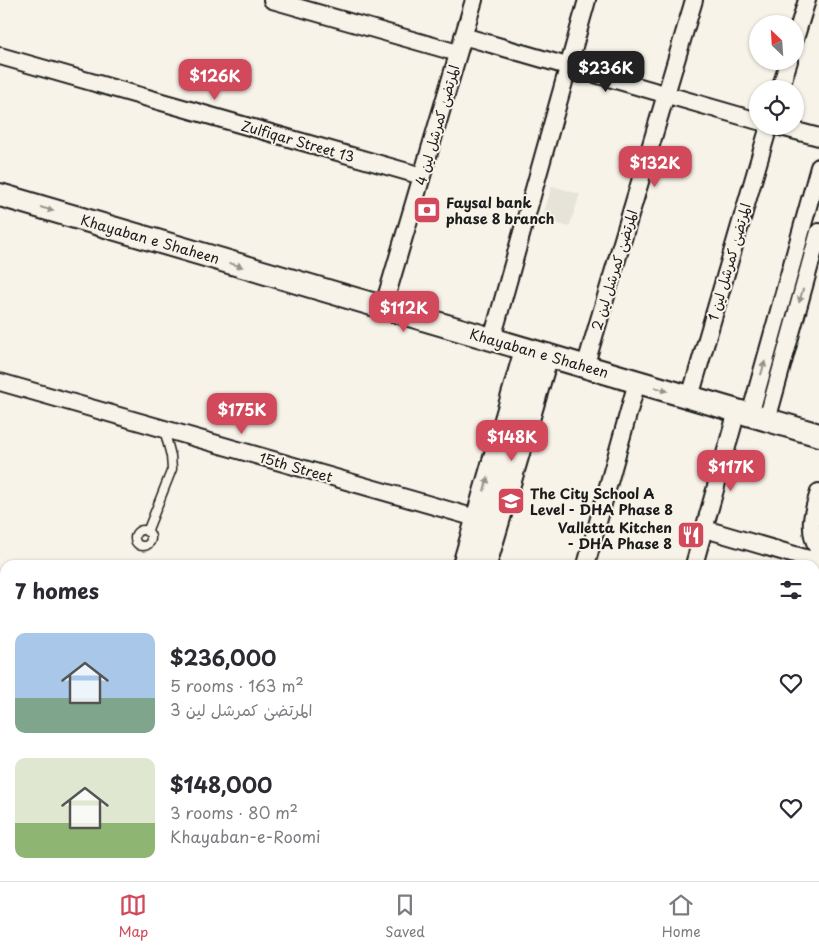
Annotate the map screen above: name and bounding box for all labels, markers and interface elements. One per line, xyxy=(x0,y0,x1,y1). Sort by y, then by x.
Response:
north arrow xyxy=(749,15,804,70)
map controls xyxy=(749,15,804,135)
pin: $236K xyxy=(571,51,641,93)
text: $236K xyxy=(578,55,634,79)
pin: $126K xyxy=(180,58,250,101)
street label: المرتضیٰ کمرشل لین 4 xyxy=(410,62,464,188)
text: $126K xyxy=(190,63,240,87)
button: locate xyxy=(749,80,804,135)
street label: Zulfiqar Street 13 xyxy=(239,115,357,167)
pin: $132K xyxy=(620,146,690,188)
text: $132K xyxy=(630,150,680,174)
place label: Faysal bank phase 8 branch xyxy=(446,192,554,229)
bank icon: Faysal bank phase 8 branch xyxy=(412,195,442,225)
street label: المرتضیٰ کمرشل لین 1 xyxy=(702,201,756,323)
one-way arrow xyxy=(39,205,54,213)
street label: المرتضیٰ کمرشل لین 2 xyxy=(586,207,642,333)
street label: Khayaban e Shaheen xyxy=(78,209,222,269)
one-way arrow xyxy=(229,261,244,269)
one-way arrow xyxy=(797,289,805,304)
pin: $112K xyxy=(369,290,439,333)
text: $112K xyxy=(380,295,428,319)
street label: Khayaban e Shaheen xyxy=(467,323,611,383)
one-way arrow xyxy=(759,360,767,375)
one-way arrow xyxy=(654,385,669,393)
pin: $175K xyxy=(207,392,277,435)
text: $175K xyxy=(218,397,266,421)
pin: $148K xyxy=(477,420,547,462)
text: $148K xyxy=(487,424,537,448)
street label: 15th Street xyxy=(257,447,335,488)
pin: $117K xyxy=(696,450,766,492)
text: $117K xyxy=(708,454,754,478)
one-way arrow xyxy=(483,477,491,492)
place label: The City School A Level - DHA Phase 8 xyxy=(530,483,673,520)
school or university icon: The City School A Level - DHA Phase 8 xyxy=(496,486,526,516)
place label: Valletta Kitchen - DHA Phase 8 xyxy=(558,517,672,554)
restaurant icon: Valletta Kitchen - DHA Phase 8 xyxy=(676,520,706,550)
text: 7 homes xyxy=(15,574,99,606)
icon: filters xyxy=(777,576,805,604)
text: $236,000 xyxy=(170,641,276,673)
icon: home xyxy=(55,653,115,713)
icon: heart xyxy=(777,669,805,697)
text: 5 rooms · 163 m² xyxy=(170,673,304,697)
text: المرتضیٰ کمرشل لین 3 xyxy=(170,697,312,721)
text: $148,000 xyxy=(170,768,272,800)
icon: home xyxy=(55,778,115,838)
icon: heart xyxy=(777,794,805,822)
text: 3 rooms · 80 m² xyxy=(170,800,298,824)
text: Khayaban-e-Roomi xyxy=(170,824,321,848)
tab: Map xyxy=(118,891,148,942)
tab: Saved xyxy=(385,891,425,942)
tab: Home xyxy=(662,891,701,942)

